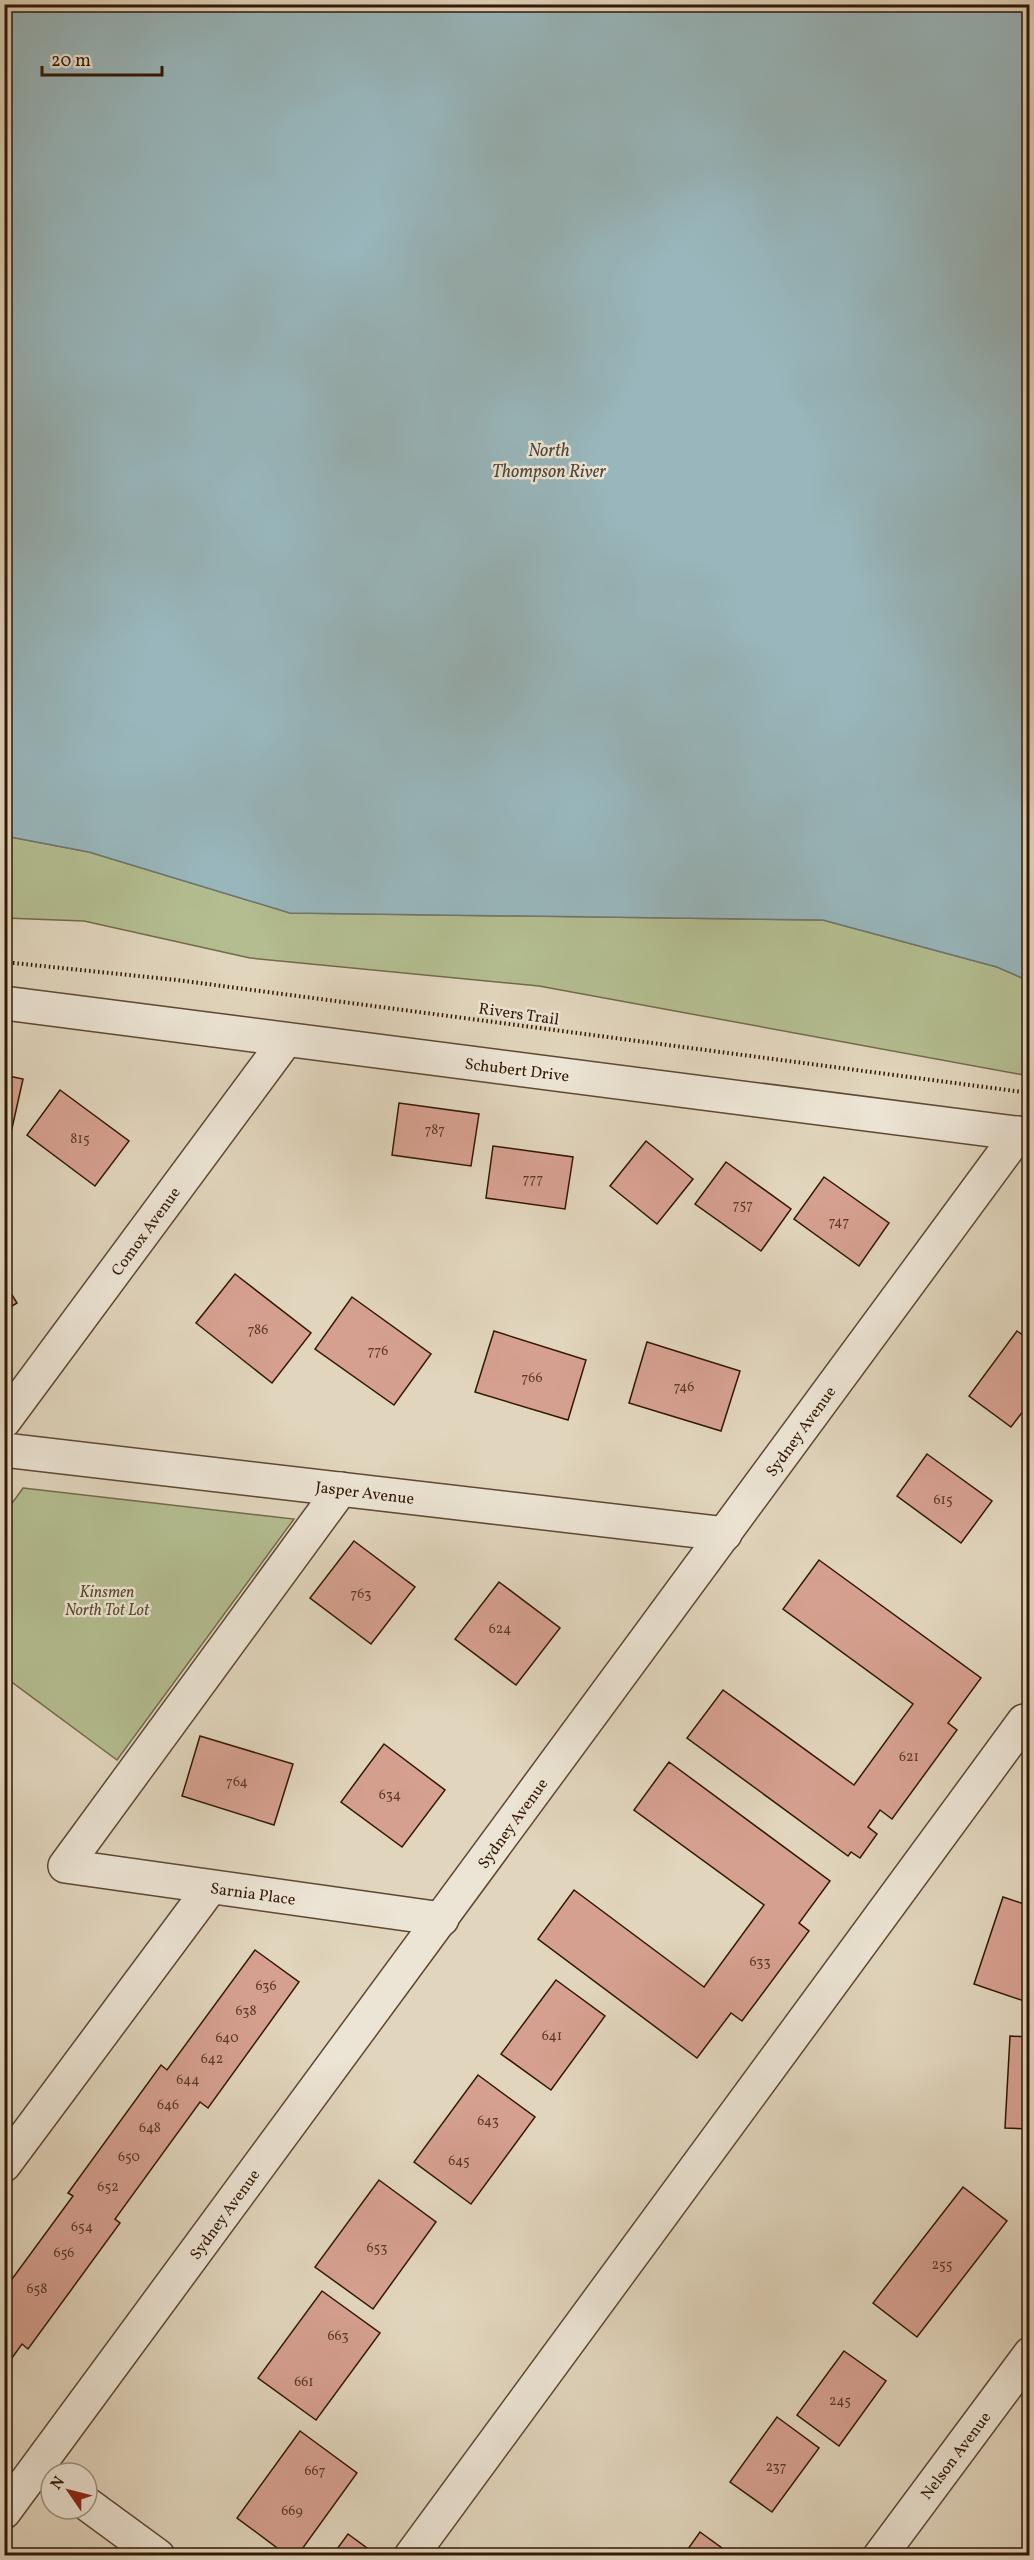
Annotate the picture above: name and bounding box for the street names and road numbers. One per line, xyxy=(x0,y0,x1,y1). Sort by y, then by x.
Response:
street label: Rivers Trail xyxy=(477,998,561,1032)
street label: Schubert Drive xyxy=(463,1054,570,1088)
street label: Comox Avenue xyxy=(107,1183,186,1281)
street label: Sydney Avenue xyxy=(761,1382,842,1482)
street label: Jasper Avenue xyxy=(314,1477,415,1511)
street label: Sydney Avenue xyxy=(473,1774,554,1874)
street label: Sarnia Place xyxy=(209,1878,297,1912)
street label: Sydney Avenue xyxy=(185,2165,266,2265)
street label: Nelson Avenue xyxy=(916,2408,997,2505)

